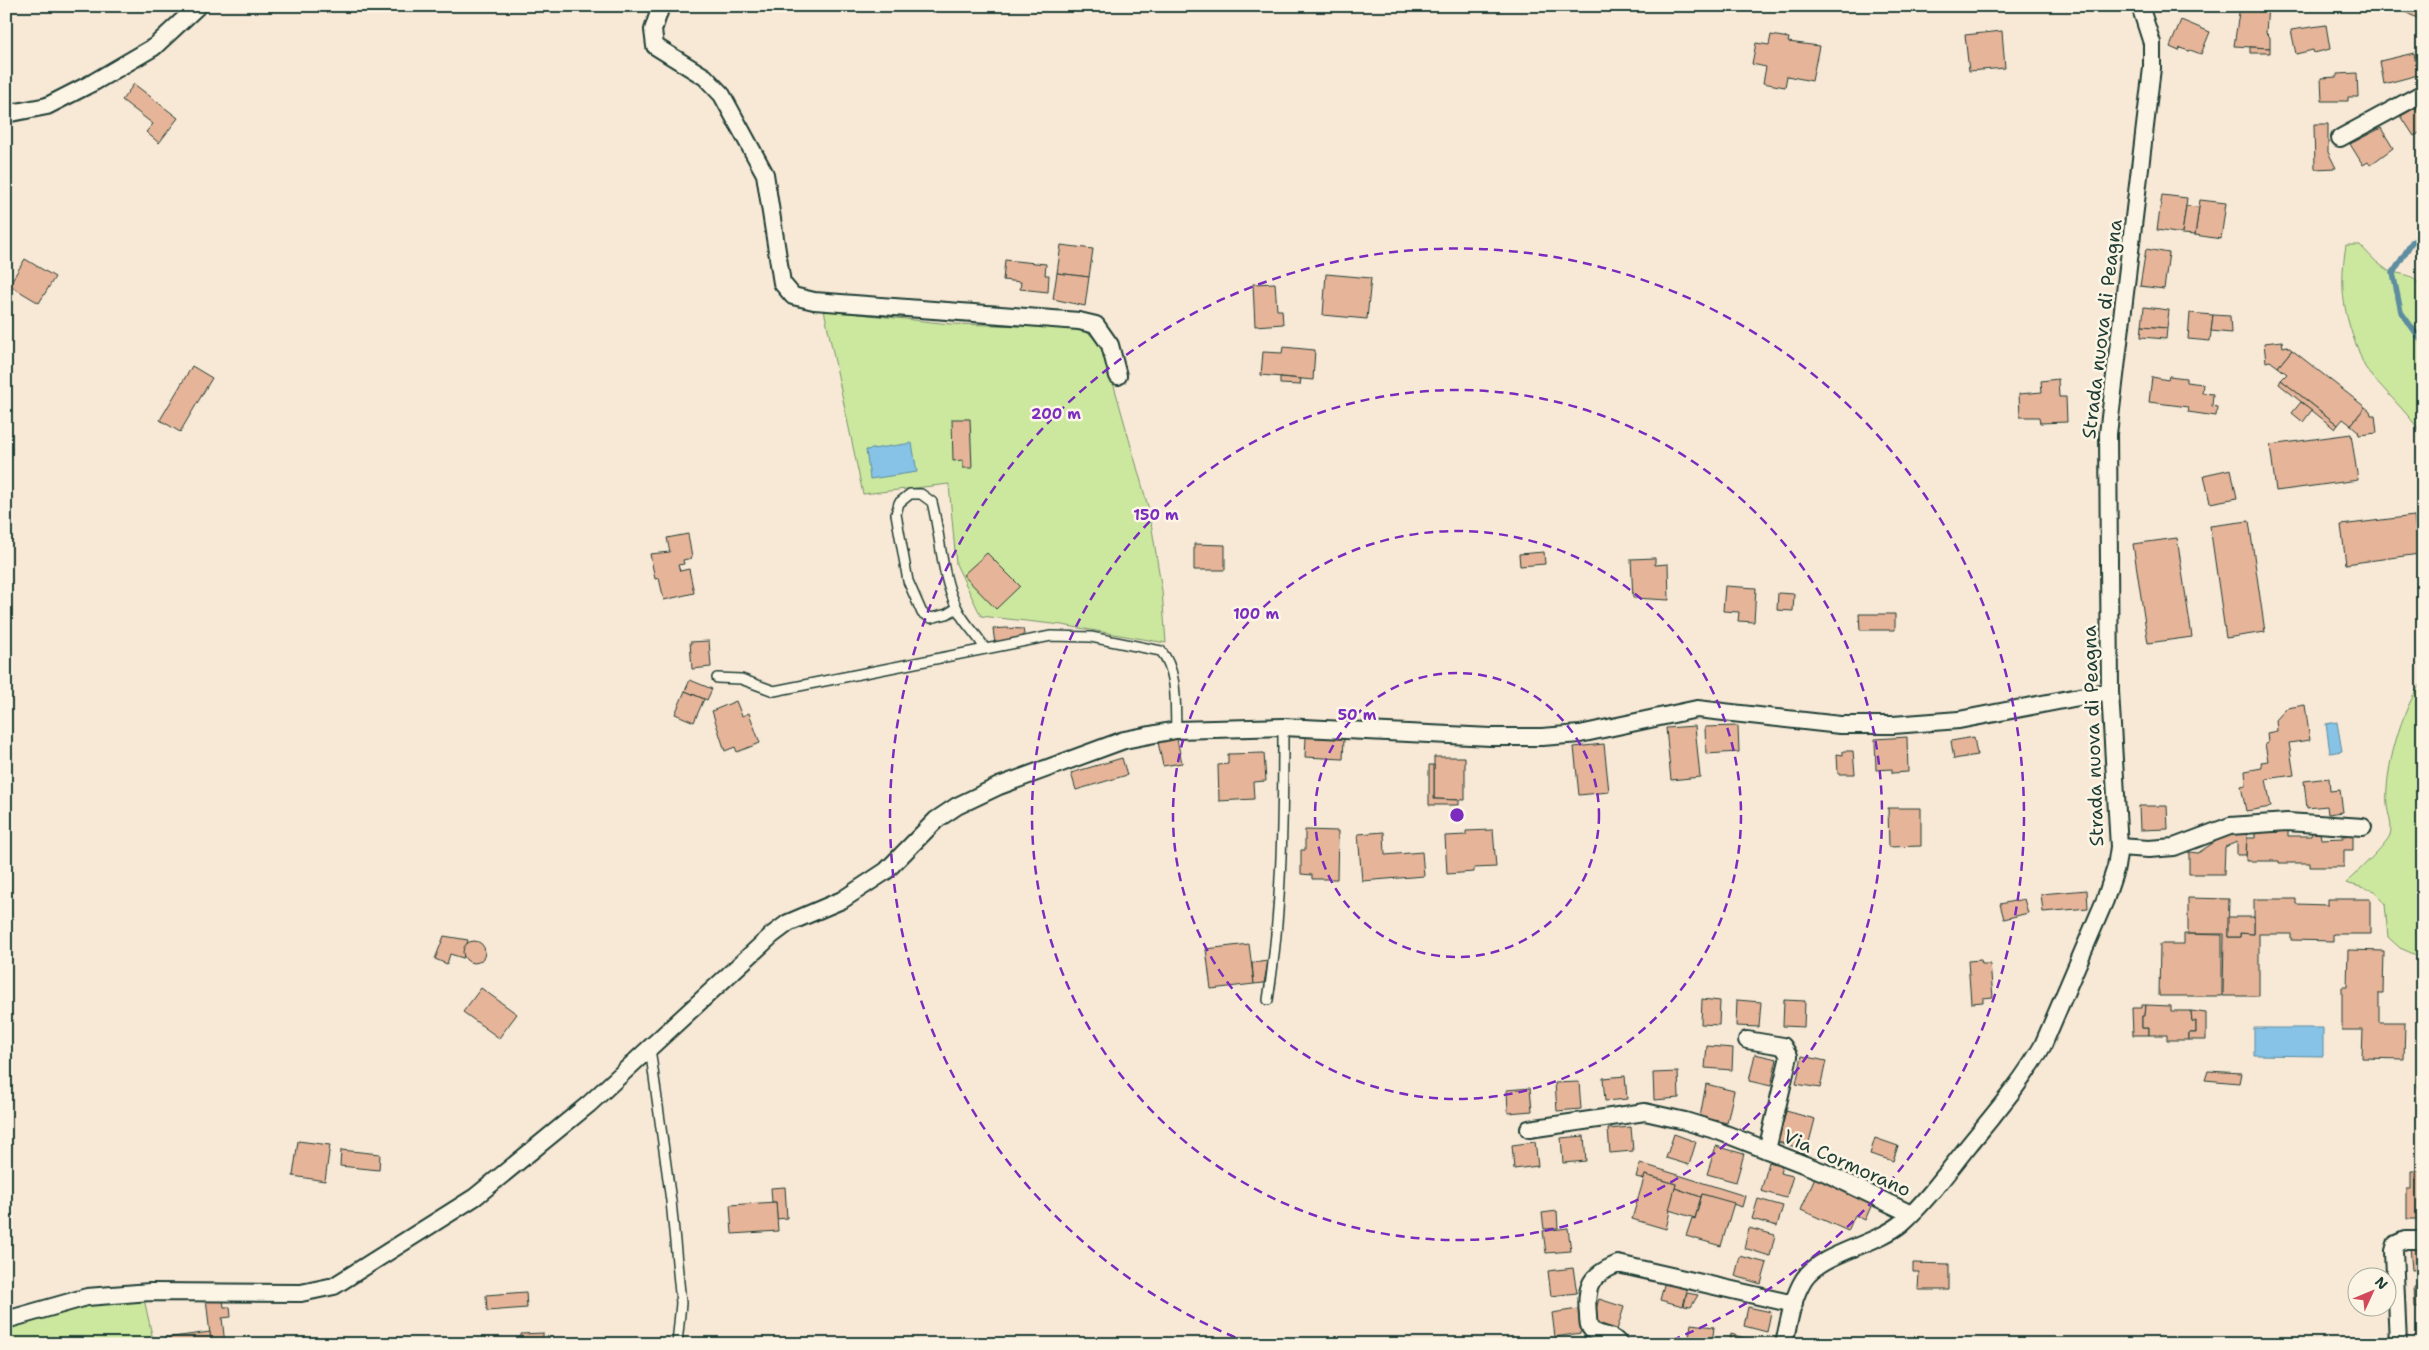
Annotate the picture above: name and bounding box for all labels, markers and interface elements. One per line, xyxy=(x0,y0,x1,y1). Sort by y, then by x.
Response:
street label: Strada nuova di Peagna xyxy=(2076,218,2128,440)
text: 200 m xyxy=(1031,404,1081,424)
text: 150 m xyxy=(1133,505,1179,525)
text: 100 m xyxy=(1233,604,1279,624)
street label: Strada nuova di Peagna xyxy=(2077,625,2109,847)
text: 50 m xyxy=(1338,705,1377,725)
centre of rings xyxy=(1448,806,1466,824)
street label: Via Cormorano xyxy=(1779,1124,1915,1202)
north arrow xyxy=(2346,1268,2396,1318)
text: N xyxy=(2371,1273,2392,1293)

